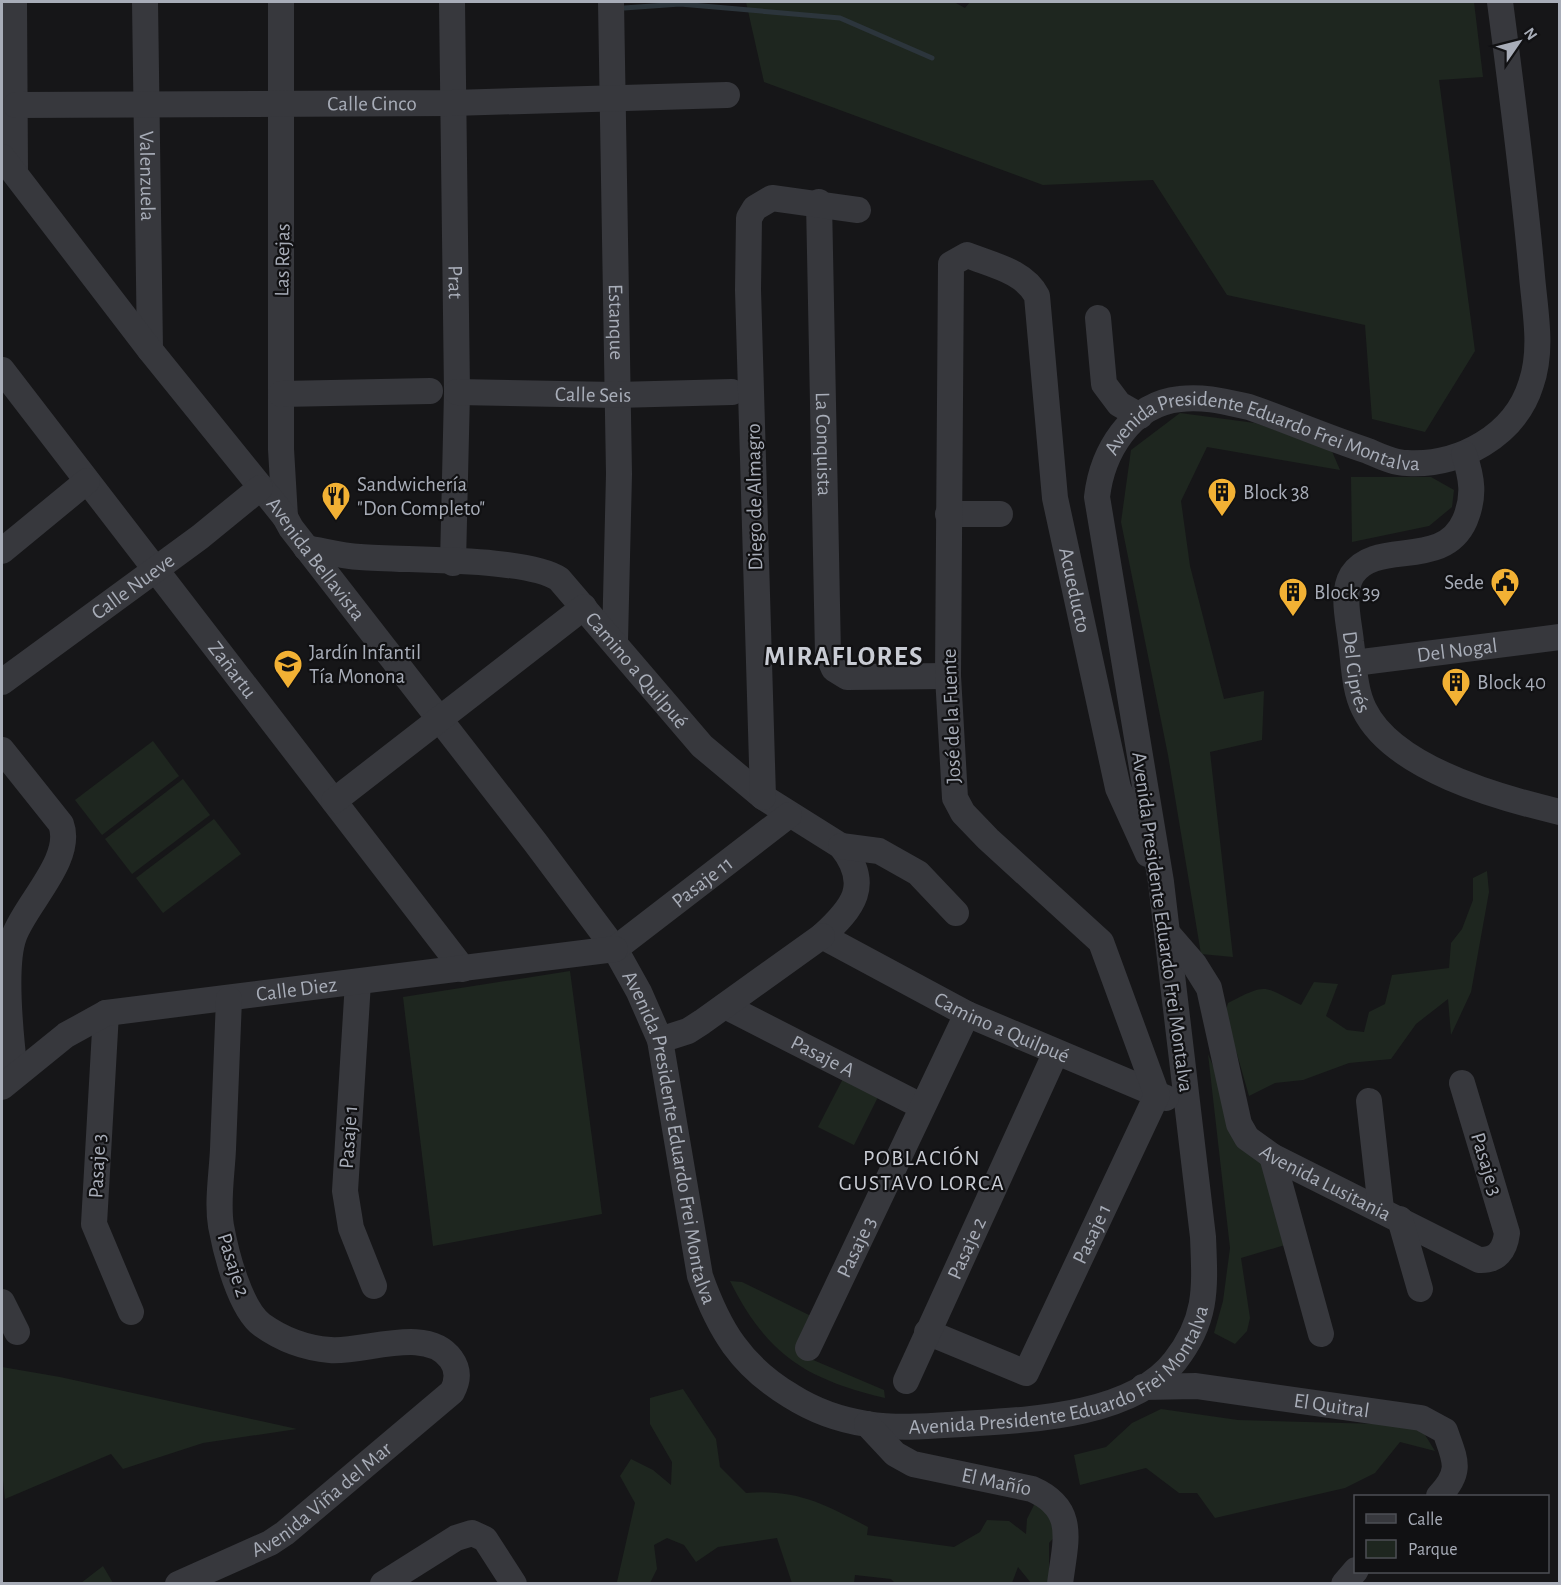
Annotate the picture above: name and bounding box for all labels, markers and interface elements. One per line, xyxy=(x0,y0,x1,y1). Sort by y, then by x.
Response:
north arrow xyxy=(1489,12,1549,72)
text: N xyxy=(1521,25,1540,43)
street label: Calle Cinco xyxy=(327,93,417,115)
street label: Valenzuela xyxy=(136,131,158,221)
street label: Las Rejas xyxy=(271,223,294,297)
street label: Prat xyxy=(444,265,466,299)
street label: Estanque xyxy=(605,284,627,360)
street label: Calle Seis xyxy=(555,384,631,406)
text: Avenida Presidente Eduardo Frei Montalva xyxy=(1101,388,1420,474)
street label: La Conquista xyxy=(812,392,835,497)
street label: Diego de Almagro xyxy=(743,423,766,571)
street label: Avenida Presidente Eduardo Frei Montalva xyxy=(1095,449,1439,475)
place label: Sandwichería "Don Completo" xyxy=(357,474,485,519)
building icon: Block 38 xyxy=(1206,476,1238,518)
restaurant icon: Sandwichería "Don Completo" xyxy=(320,480,352,522)
place label: Block 38 xyxy=(1243,482,1310,503)
street label: Avenida Bellavista xyxy=(262,493,369,625)
street label: Acueducto xyxy=(1055,546,1094,635)
street label: Calle Nueve xyxy=(88,550,178,624)
public building icon: Sede xyxy=(1489,566,1521,608)
place label: Sede xyxy=(1444,572,1484,593)
building icon: Block 39 xyxy=(1277,576,1309,618)
place label: Block 39 xyxy=(1314,582,1380,603)
street label: Camino a Quilpué xyxy=(581,608,692,732)
street label: Del Ciprés xyxy=(1339,630,1374,716)
street label: Del Nogal xyxy=(1416,635,1499,666)
street label: Zañartu xyxy=(204,638,261,702)
place label: Jardín Infantil Tía Monona xyxy=(309,642,421,687)
district label: MIRAFLORES xyxy=(764,643,924,670)
school or university icon: Jardín Infantil Tía Monona xyxy=(272,648,304,690)
street label: José de la Fuente xyxy=(939,648,964,784)
building icon: Block 40 xyxy=(1440,666,1472,708)
place label: Block 40 xyxy=(1477,672,1546,693)
street label: Avenida Presidente Eduardo Frei Montalva xyxy=(1128,751,1197,1094)
street label: Pasaje 11 xyxy=(668,852,737,912)
street label: Avenida Presidente Eduardo Frei Montalva xyxy=(618,967,720,1308)
street label: Calle Diez xyxy=(255,974,338,1005)
street label: Camino a Quilpué xyxy=(931,988,1072,1067)
street label: Pasaje A xyxy=(788,1032,858,1081)
street label: Pasaje 1 xyxy=(336,1105,361,1169)
street label: Pasaje 3 xyxy=(1467,1130,1506,1198)
street label: Pasaje 3 xyxy=(85,1133,110,1199)
street label: Avenida Lusitania xyxy=(1256,1141,1395,1225)
district label: POBLACIÓN GUSTAVO LORCA xyxy=(839,1146,1005,1194)
street label: Pasaje 1 xyxy=(1069,1201,1115,1267)
street label: Pasaje 3 xyxy=(833,1213,880,1281)
street label: Pasaje 2 xyxy=(944,1214,990,1283)
street label: Pasaje 2 xyxy=(213,1231,254,1300)
street label: Avenida Presidente Eduardo Frei Montalva xyxy=(908,1303,1212,1438)
street label: El Quitral xyxy=(1292,1390,1371,1422)
street label: Avenida Viña del Mar xyxy=(248,1438,396,1561)
street label: El Mañío xyxy=(960,1464,1033,1500)
legend xyxy=(1354,1495,1549,1573)
text: Calle xyxy=(1408,1511,1443,1529)
text: Parque xyxy=(1408,1541,1457,1559)

